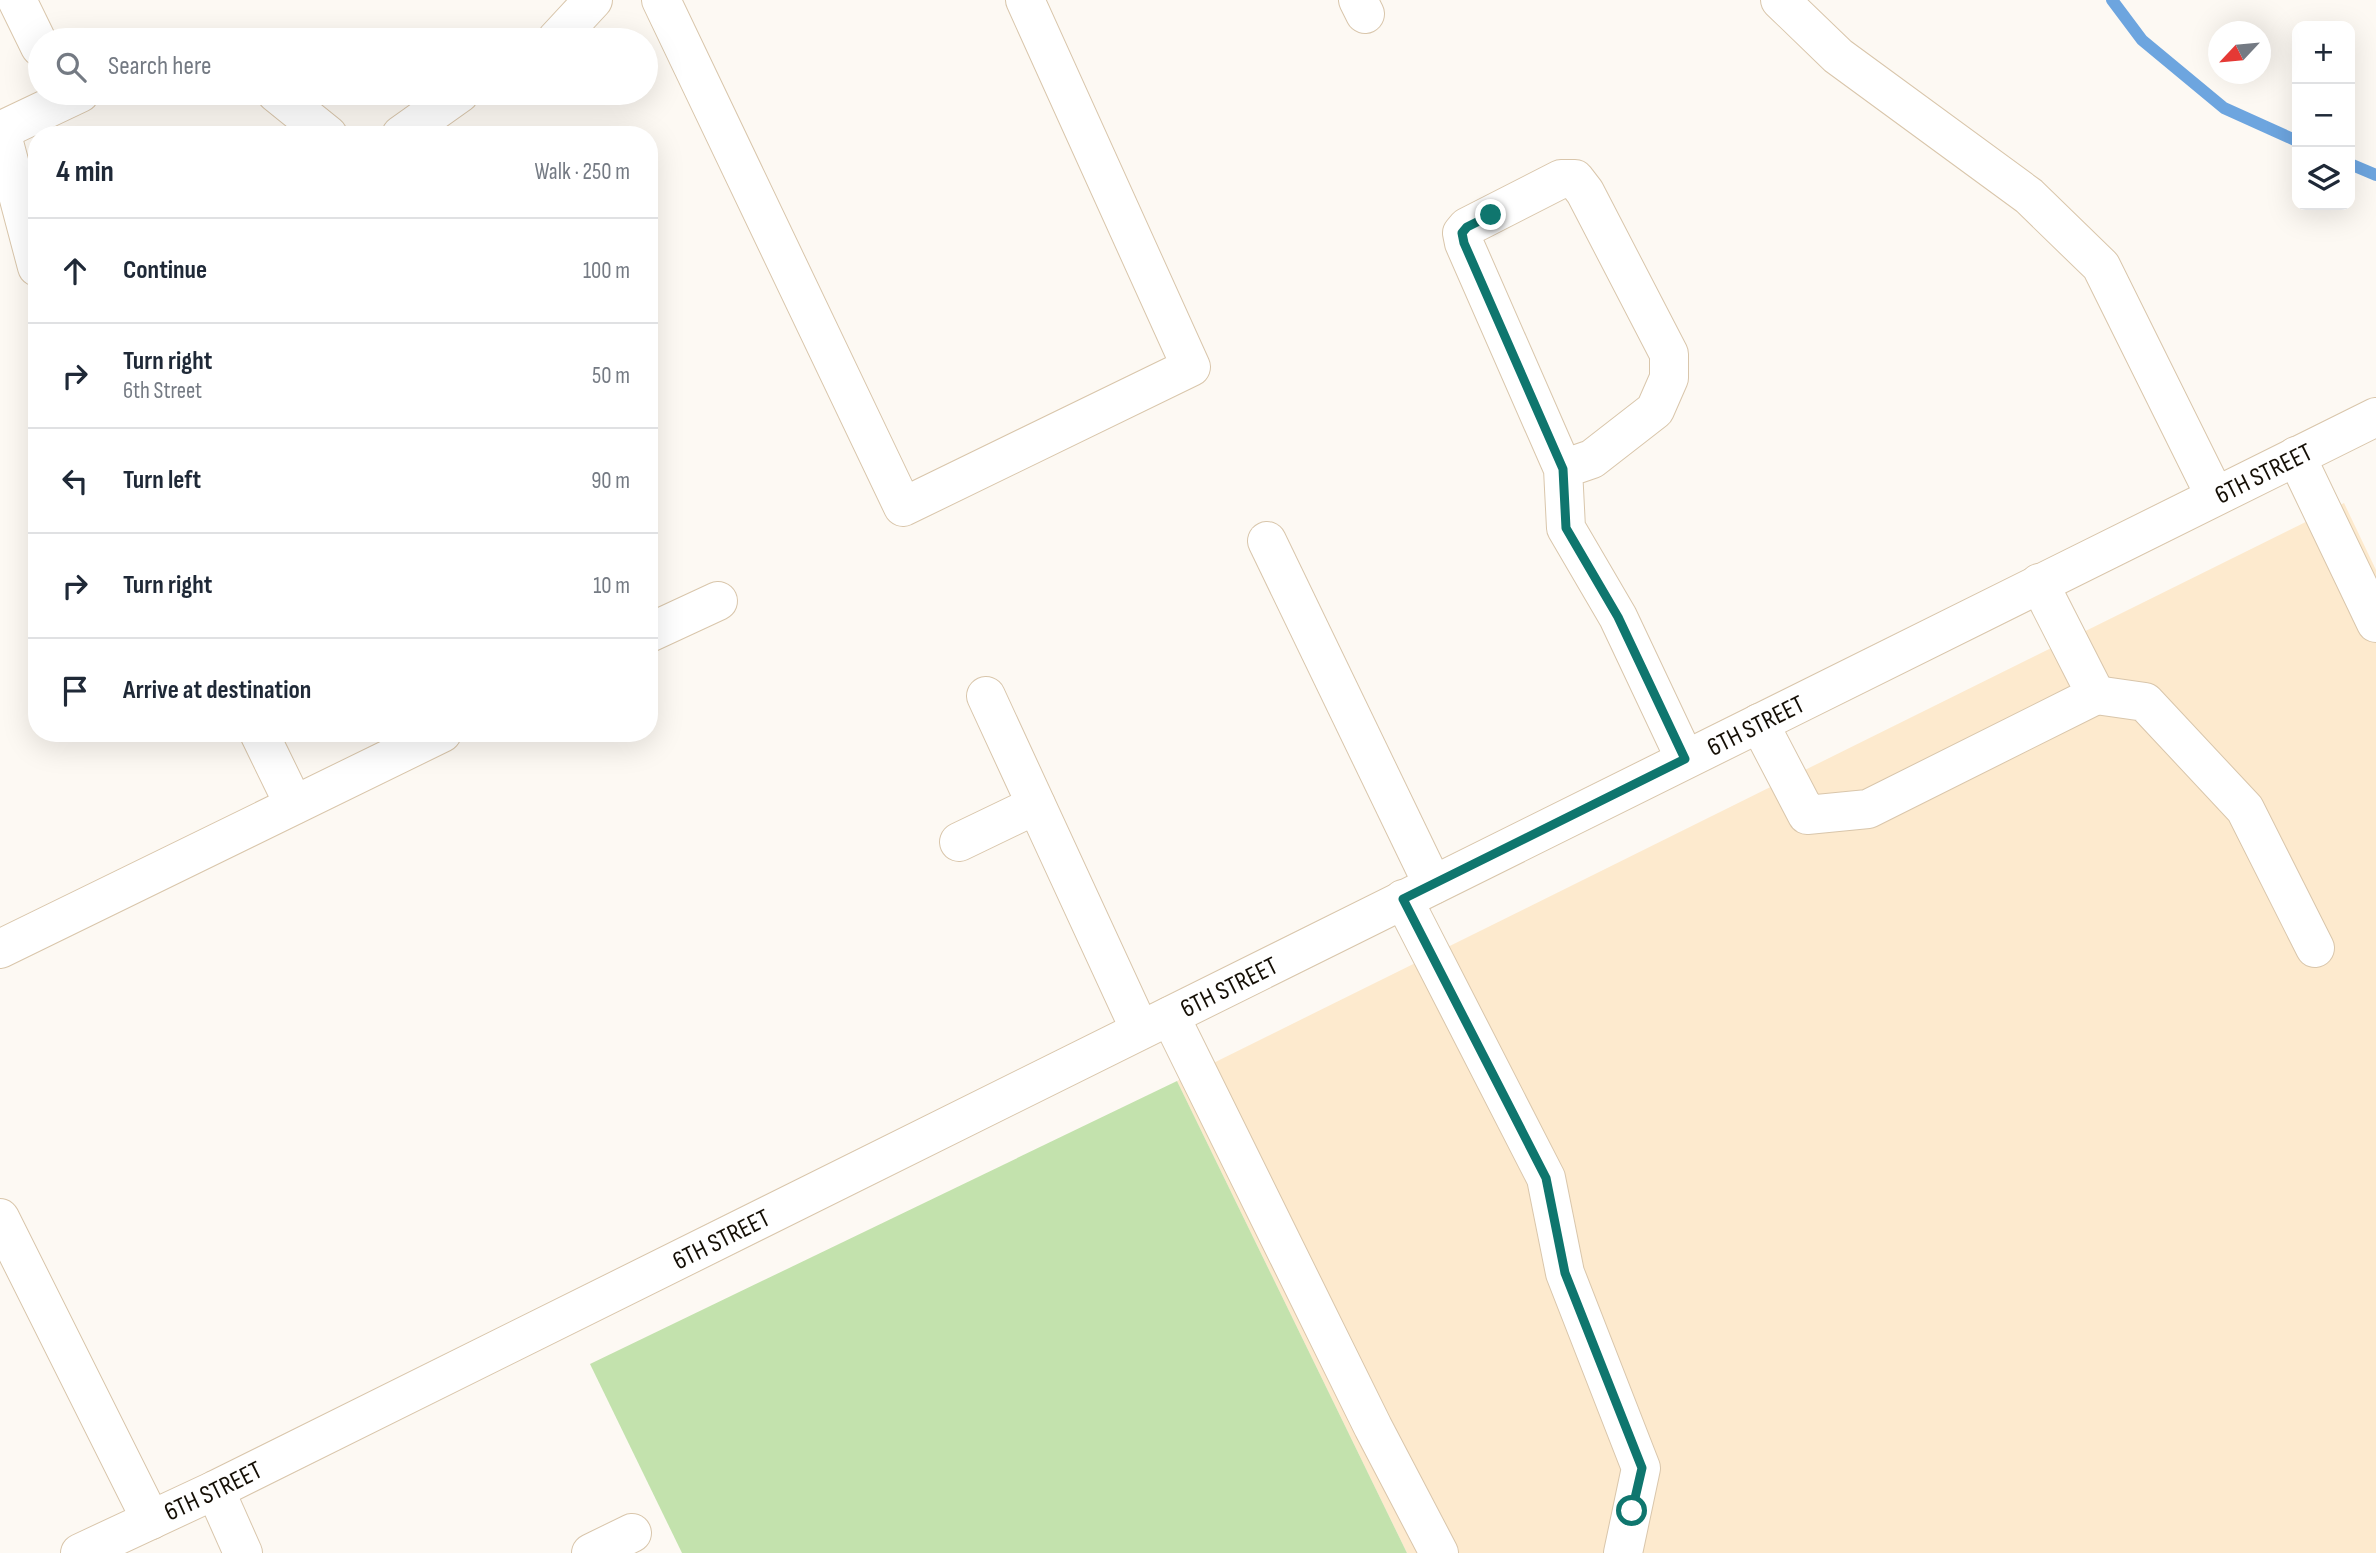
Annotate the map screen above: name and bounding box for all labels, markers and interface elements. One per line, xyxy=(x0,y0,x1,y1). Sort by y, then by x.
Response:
north arrow xyxy=(2208,21,2271,84)
map controls xyxy=(2292,21,2355,210)
button: + xyxy=(2292,21,2355,84)
search box xyxy=(28,28,658,105)
icon: search xyxy=(52,48,90,86)
text: Search here xyxy=(108,51,211,82)
button: − xyxy=(2292,84,2355,147)
button: layers xyxy=(2292,147,2355,210)
text: 4 min xyxy=(56,154,114,190)
text: Walk · 250 m xyxy=(534,158,630,186)
route end xyxy=(1475,199,1506,230)
icon: ahead xyxy=(56,252,94,290)
text: Continue xyxy=(123,255,207,286)
text: 100 m xyxy=(583,257,630,285)
text: Turn right xyxy=(123,346,212,377)
icon: right xyxy=(56,357,94,395)
text: 50 m xyxy=(592,362,630,390)
text: 6th Street xyxy=(123,377,202,405)
street label: 6TH STREET xyxy=(2210,437,2318,511)
icon: left xyxy=(56,462,94,500)
text: Turn left xyxy=(123,465,201,496)
text: 90 m xyxy=(591,467,630,495)
icon: right xyxy=(56,567,94,605)
text: Turn right xyxy=(123,570,212,601)
text: 10 m xyxy=(593,572,630,600)
icon: arrive xyxy=(56,672,94,710)
text: Arrive at destination xyxy=(123,675,311,706)
street label: 6TH STREET xyxy=(1702,689,1810,764)
street label: 6TH STREET xyxy=(1176,951,1283,1025)
street label: 6TH STREET xyxy=(668,1203,775,1277)
street label: 6TH STREET xyxy=(160,1455,268,1528)
route start xyxy=(1616,1495,1647,1526)

